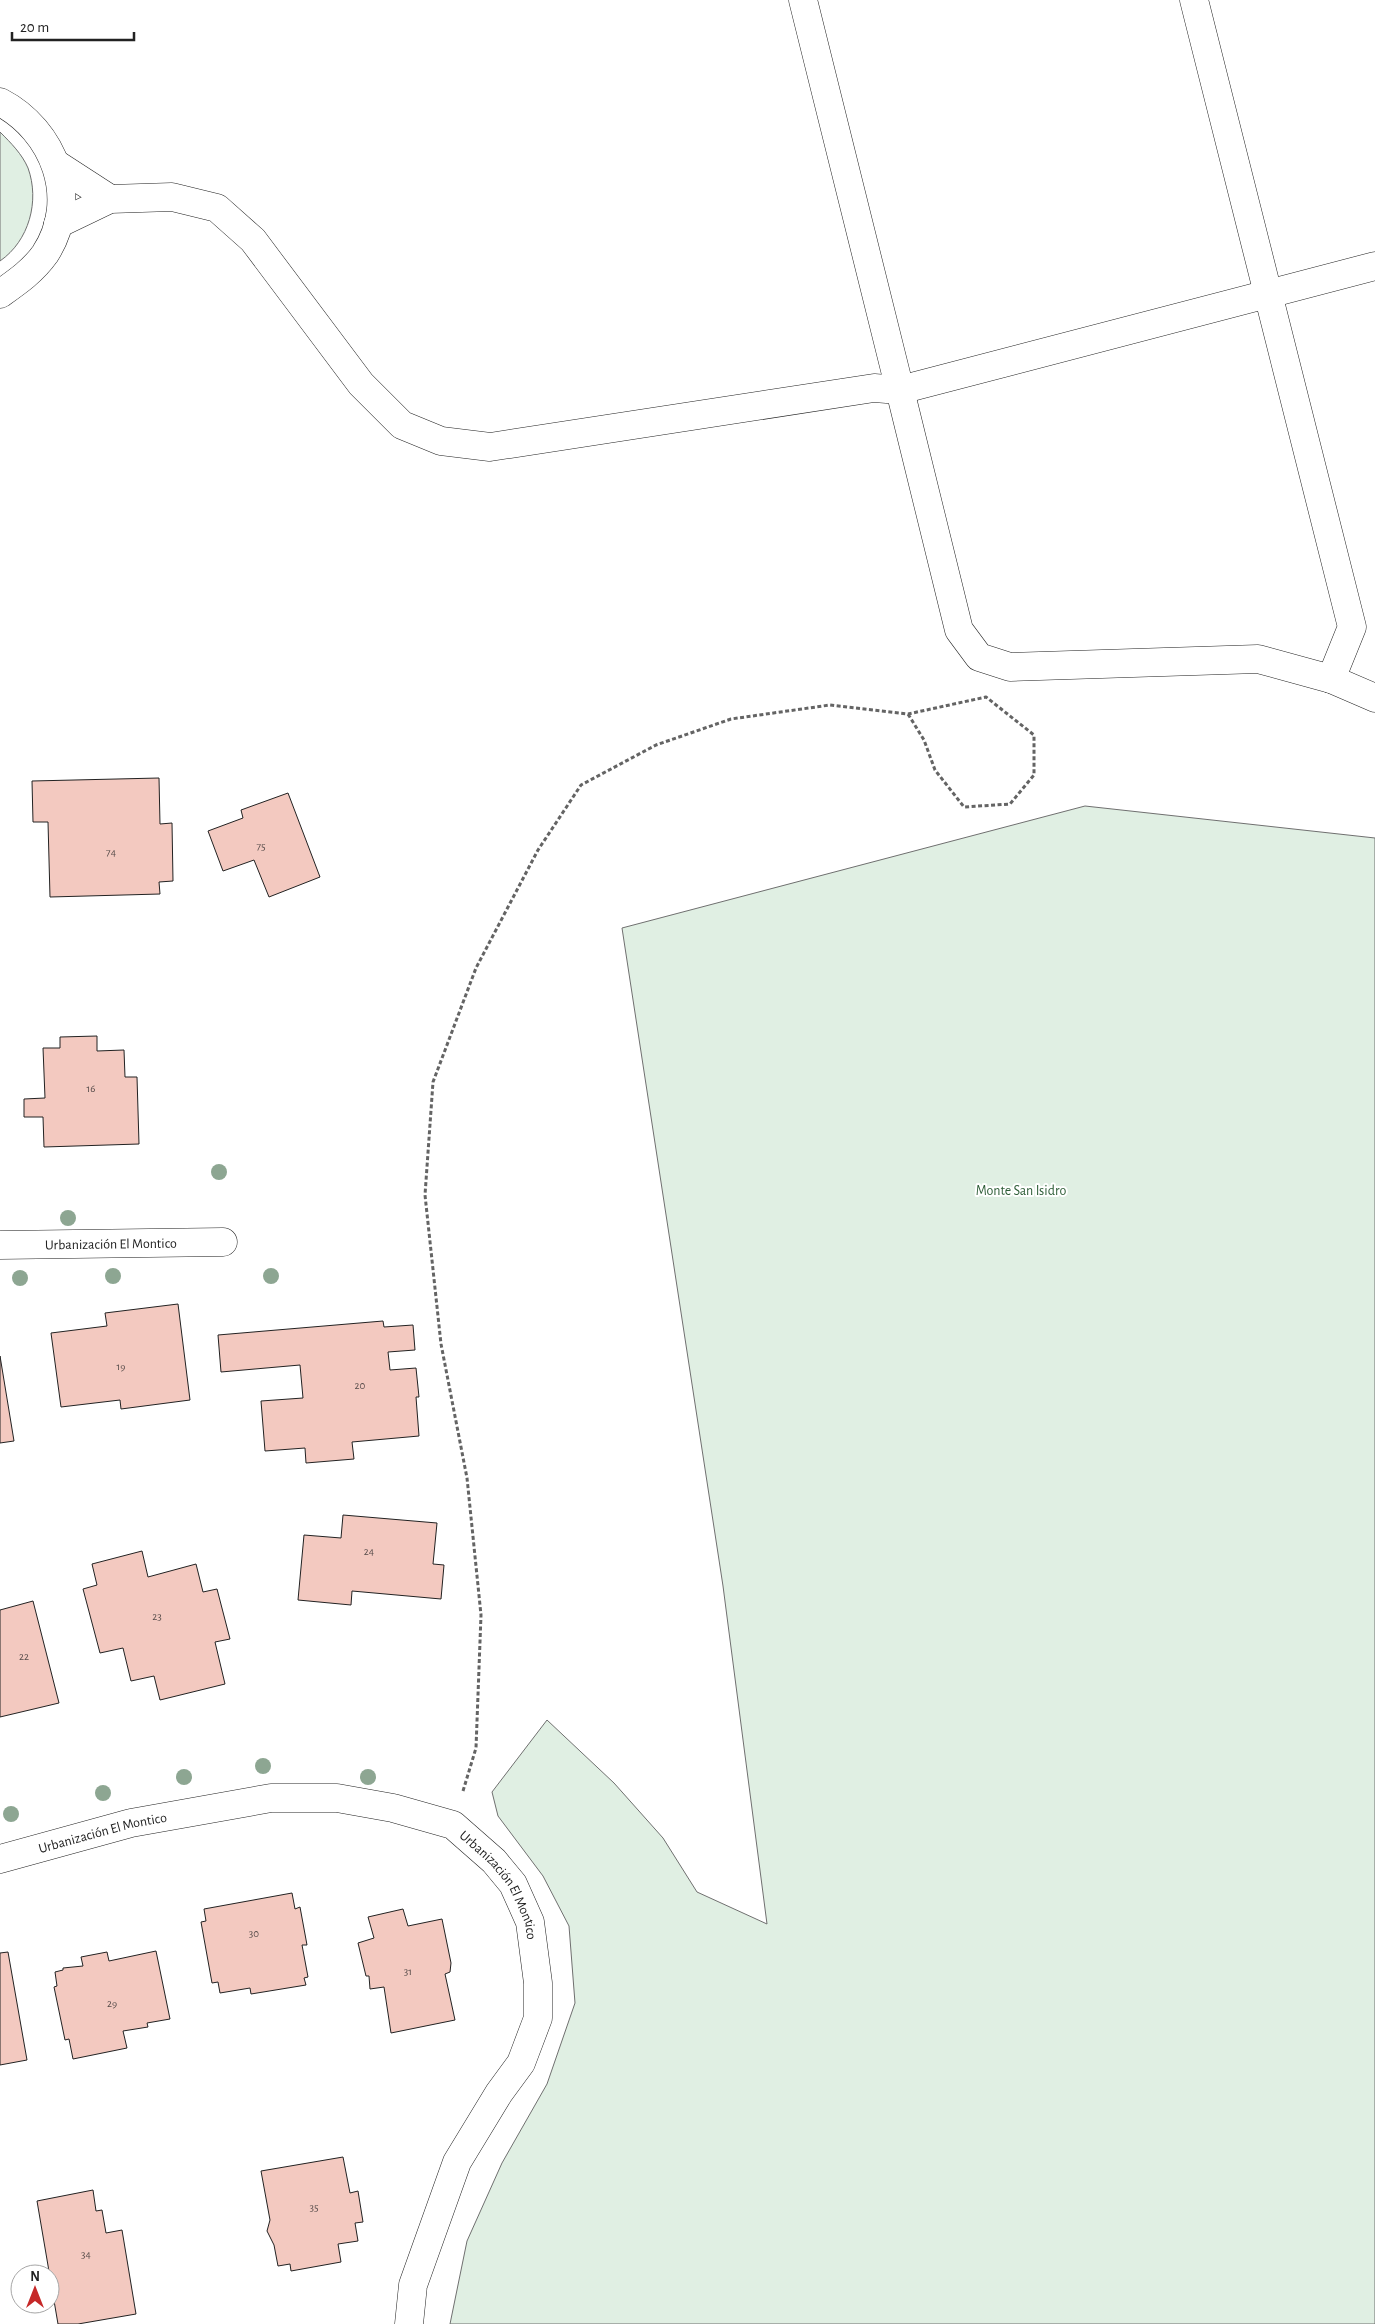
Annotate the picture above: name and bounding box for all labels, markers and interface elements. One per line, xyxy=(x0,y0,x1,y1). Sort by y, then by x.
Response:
scale bar xyxy=(12,10,135,42)
text: 20 m xyxy=(20,20,49,35)
house number: 75 xyxy=(256,841,266,852)
house number: 74 xyxy=(106,847,116,858)
house number: 16 xyxy=(87,1083,95,1094)
park label: Monte San Isidro xyxy=(976,1184,1066,1198)
street label: Urbanización El Montico xyxy=(45,1237,177,1252)
house number: 19 xyxy=(117,1361,125,1372)
house number: 20 xyxy=(355,1380,366,1391)
house number: 24 xyxy=(364,1546,374,1557)
house number: 23 xyxy=(152,1611,162,1622)
house number: 22 xyxy=(19,1651,29,1662)
street label: Urbanización El Montico xyxy=(37,1811,168,1856)
street label: Urbanización El Montico xyxy=(457,1828,538,1941)
house number: 30 xyxy=(249,1928,259,1939)
house number: 31 xyxy=(404,1966,412,1977)
house number: 29 xyxy=(107,1998,117,2009)
house number: 35 xyxy=(309,2202,319,2213)
house number: 34 xyxy=(81,2249,91,2260)
north arrow xyxy=(10,2264,60,2314)
text: N xyxy=(30,2270,40,2284)

